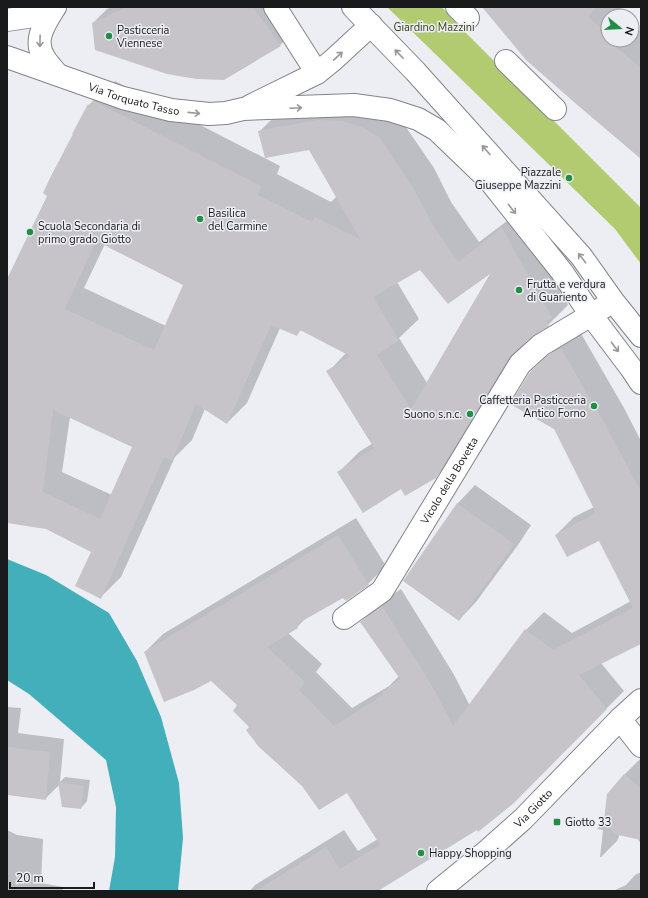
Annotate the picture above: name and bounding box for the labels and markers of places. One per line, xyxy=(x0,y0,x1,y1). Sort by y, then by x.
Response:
place label: Pasticceria Viennese xyxy=(116,23,169,51)
marker: Pasticceria Viennese xyxy=(104,31,114,41)
place label: Piazzale Giuseppe Mazzini xyxy=(475,165,561,193)
marker: Piazzale Giuseppe Mazzini xyxy=(564,173,574,183)
place label: Basilica del Carmine xyxy=(208,206,268,234)
marker: Basilica del Carmine xyxy=(195,214,205,224)
place label: Scuola Secondaria di primo grado Giotto xyxy=(38,219,140,247)
marker: Scuola Secondaria di primo grado Giotto xyxy=(25,227,35,237)
place label: Frutta e verdura di Guariento xyxy=(527,277,606,305)
marker: Frutta e verdura di Guariento xyxy=(514,285,524,295)
place label: Caffetteria Pasticceria Antico Forno xyxy=(479,393,586,421)
marker: Caffetteria Pasticceria Antico Forno xyxy=(589,401,599,411)
place label: Suono s.n.c. xyxy=(404,407,462,422)
marker: Suono s.n.c. xyxy=(465,409,475,419)
place label: Giotto 33 xyxy=(565,815,611,830)
marker: Giotto 33 xyxy=(552,817,562,827)
place label: Happy Shopping xyxy=(429,846,512,861)
marker: Happy Shopping xyxy=(416,848,426,858)

